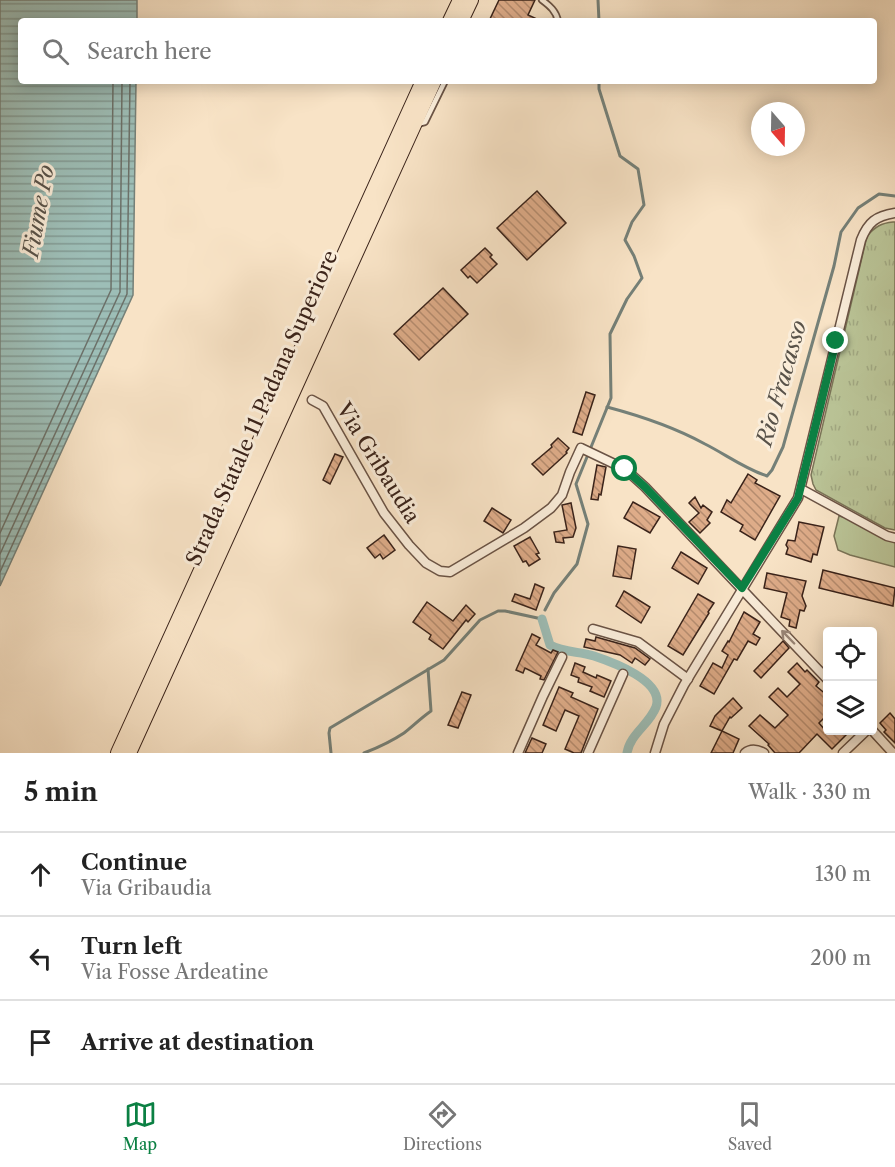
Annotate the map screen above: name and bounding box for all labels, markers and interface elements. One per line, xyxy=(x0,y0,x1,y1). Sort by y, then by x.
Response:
search box xyxy=(18,18,877,84)
icon: search xyxy=(39,35,72,68)
text: Search here xyxy=(87,38,212,65)
north arrow xyxy=(751,102,805,156)
water label: Fiume Po xyxy=(17,163,60,261)
street label: Strada Statale 11 Padana Superiore xyxy=(181,246,343,569)
water label: Rio Fracasso xyxy=(750,317,812,451)
route end xyxy=(822,327,848,353)
street label: Via Gribaudia xyxy=(331,397,426,528)
route start xyxy=(611,455,637,481)
map controls xyxy=(823,627,877,735)
button: locate xyxy=(823,627,877,681)
one-way arrow xyxy=(781,629,795,644)
button: layers xyxy=(823,681,877,735)
text: 5 min xyxy=(24,776,98,808)
text: Walk · 330 m xyxy=(748,780,871,804)
text: Continue xyxy=(81,849,187,876)
icon: ahead xyxy=(24,858,57,891)
text: 130 m xyxy=(815,862,871,886)
text: Via Gribaudia xyxy=(81,876,212,900)
text: Turn left xyxy=(81,933,182,960)
icon: left xyxy=(24,942,57,975)
text: 200 m xyxy=(810,946,871,970)
text: Via Fosse Ardeatine xyxy=(81,960,269,984)
icon: arrive xyxy=(24,1026,57,1059)
text: Arrive at destination xyxy=(81,1029,314,1056)
tab: Map xyxy=(123,1098,157,1154)
tab: Directions xyxy=(403,1098,482,1154)
tab: Saved xyxy=(728,1098,772,1154)

